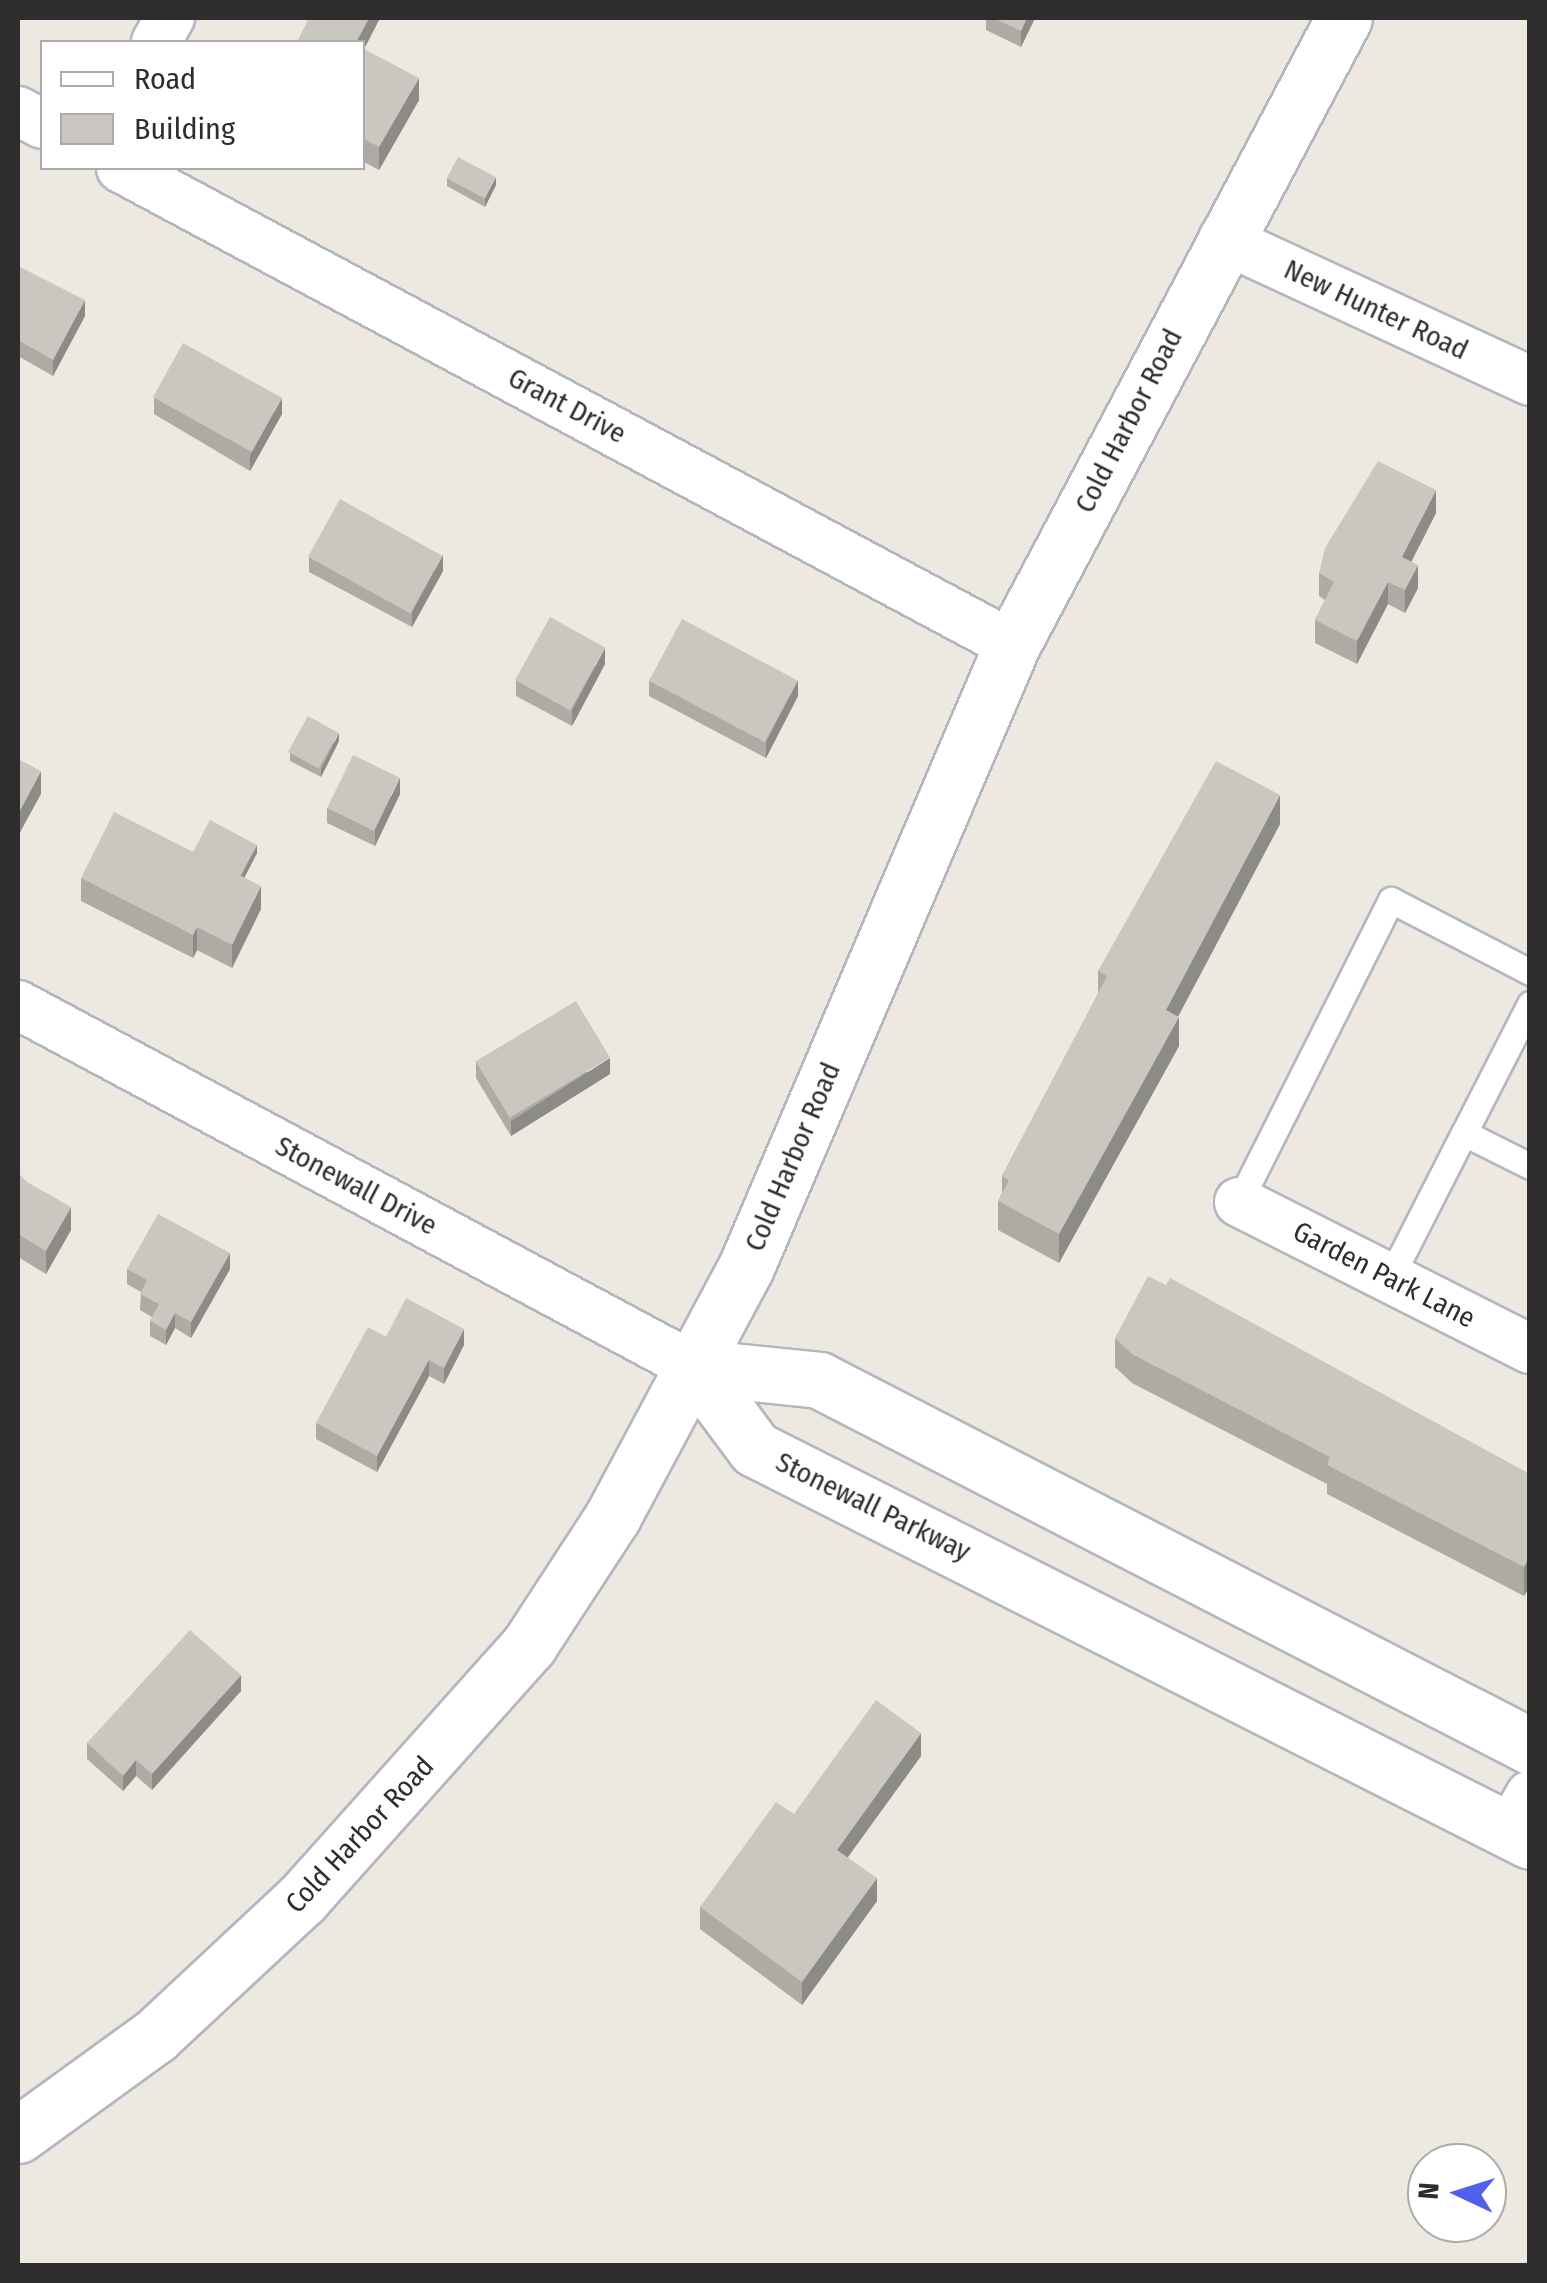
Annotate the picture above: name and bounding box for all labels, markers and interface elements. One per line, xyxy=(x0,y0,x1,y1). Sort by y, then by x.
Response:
legend xyxy=(40,40,365,170)
text: Road xyxy=(134,61,196,97)
text: Building xyxy=(134,111,235,147)
street label: New Hunter Road xyxy=(1279,253,1473,367)
street label: Cold Harbor Road xyxy=(1068,324,1190,518)
street label: Grant Drive xyxy=(502,361,632,451)
street label: Cold Harbor Road xyxy=(738,1058,848,1256)
street label: Stonewall Drive xyxy=(270,1129,442,1243)
street label: Garden Park Lane xyxy=(1287,1215,1481,1335)
street label: Stonewall Parkway xyxy=(770,1445,976,1569)
street label: Cold Harbor Road xyxy=(279,1750,441,1920)
north arrow xyxy=(1407,2143,1507,2243)
text: N xyxy=(1412,2181,1446,2201)

